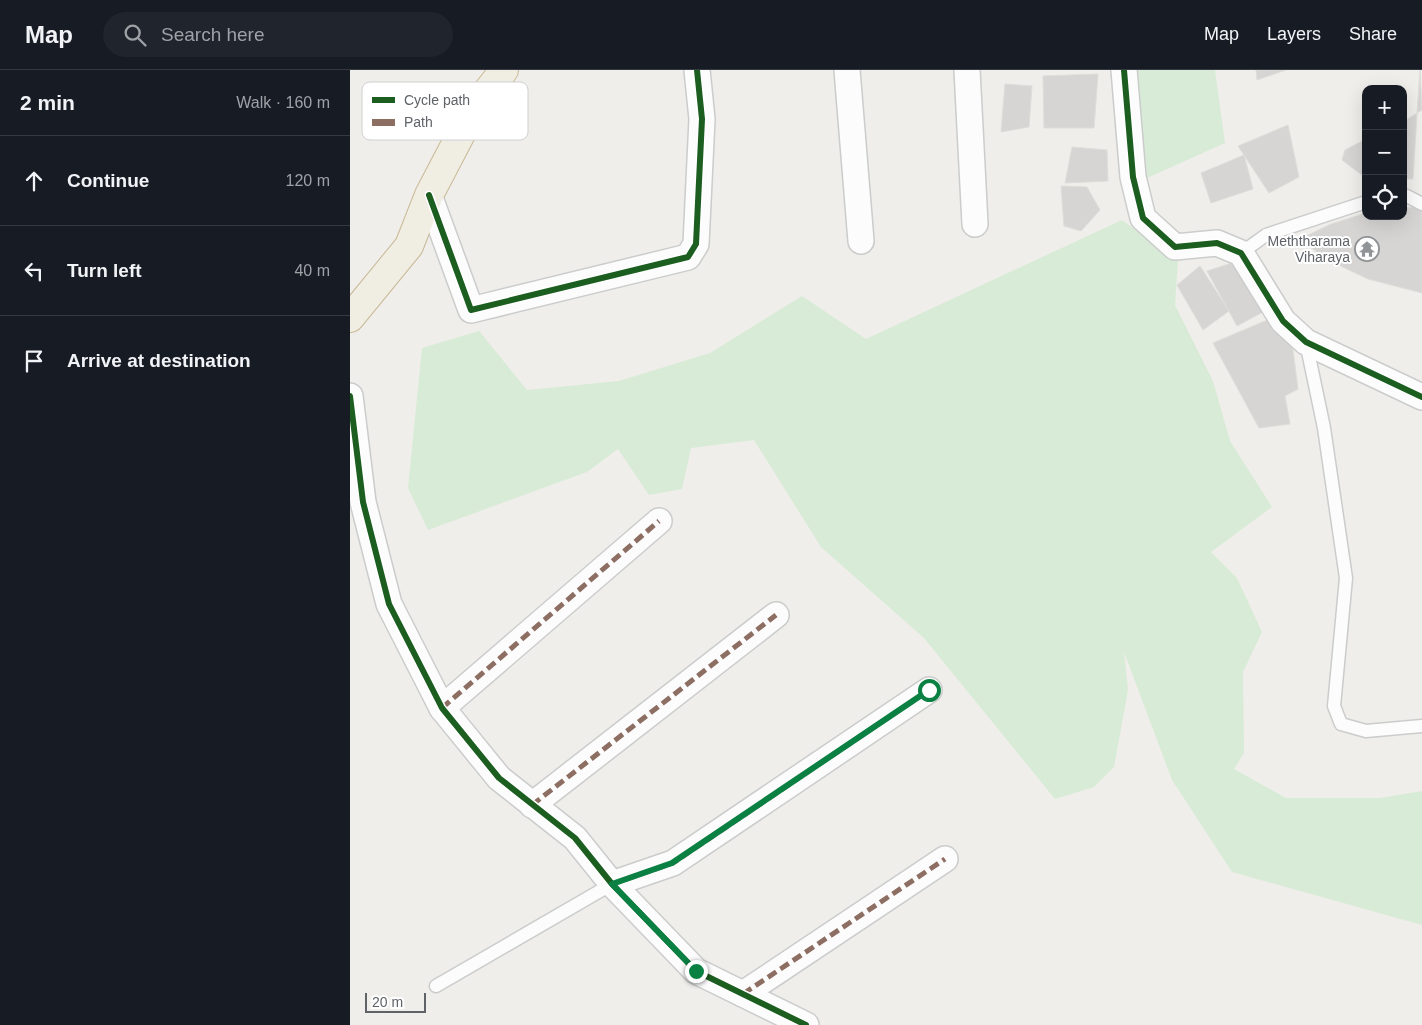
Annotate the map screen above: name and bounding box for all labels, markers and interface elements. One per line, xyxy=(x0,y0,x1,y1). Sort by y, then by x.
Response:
search box xyxy=(103,12,453,57)
text: Map xyxy=(25,21,73,48)
icon: search xyxy=(121,21,149,49)
text: Search here xyxy=(161,24,265,45)
text: Map xyxy=(1204,24,1239,44)
text: Layers xyxy=(1267,24,1321,44)
text: Share xyxy=(1349,24,1397,44)
legend xyxy=(362,82,528,140)
map controls xyxy=(1362,85,1407,220)
button: + xyxy=(1362,85,1407,130)
text: 2 min xyxy=(20,91,75,114)
text: Cycle path xyxy=(404,92,470,108)
text: Walk · 160 m xyxy=(236,94,330,111)
text: Path xyxy=(404,114,433,130)
button: − xyxy=(1362,130,1407,175)
icon: ahead xyxy=(20,167,48,195)
text: Continue xyxy=(67,170,149,191)
text: 120 m xyxy=(286,172,330,189)
button: locate xyxy=(1362,175,1407,220)
place label: Meththarama Viharaya xyxy=(1268,233,1350,265)
temple icon: Meththarama Viharaya xyxy=(1354,236,1380,262)
icon: left xyxy=(20,257,48,285)
text: Turn left xyxy=(67,260,142,281)
text: 40 m xyxy=(294,262,330,279)
icon: arrive xyxy=(20,347,48,375)
text: Arrive at destination xyxy=(67,350,251,371)
route start xyxy=(918,679,941,702)
route end xyxy=(685,960,708,983)
scale bar xyxy=(365,990,426,1013)
text: 20 m xyxy=(372,994,403,1010)

